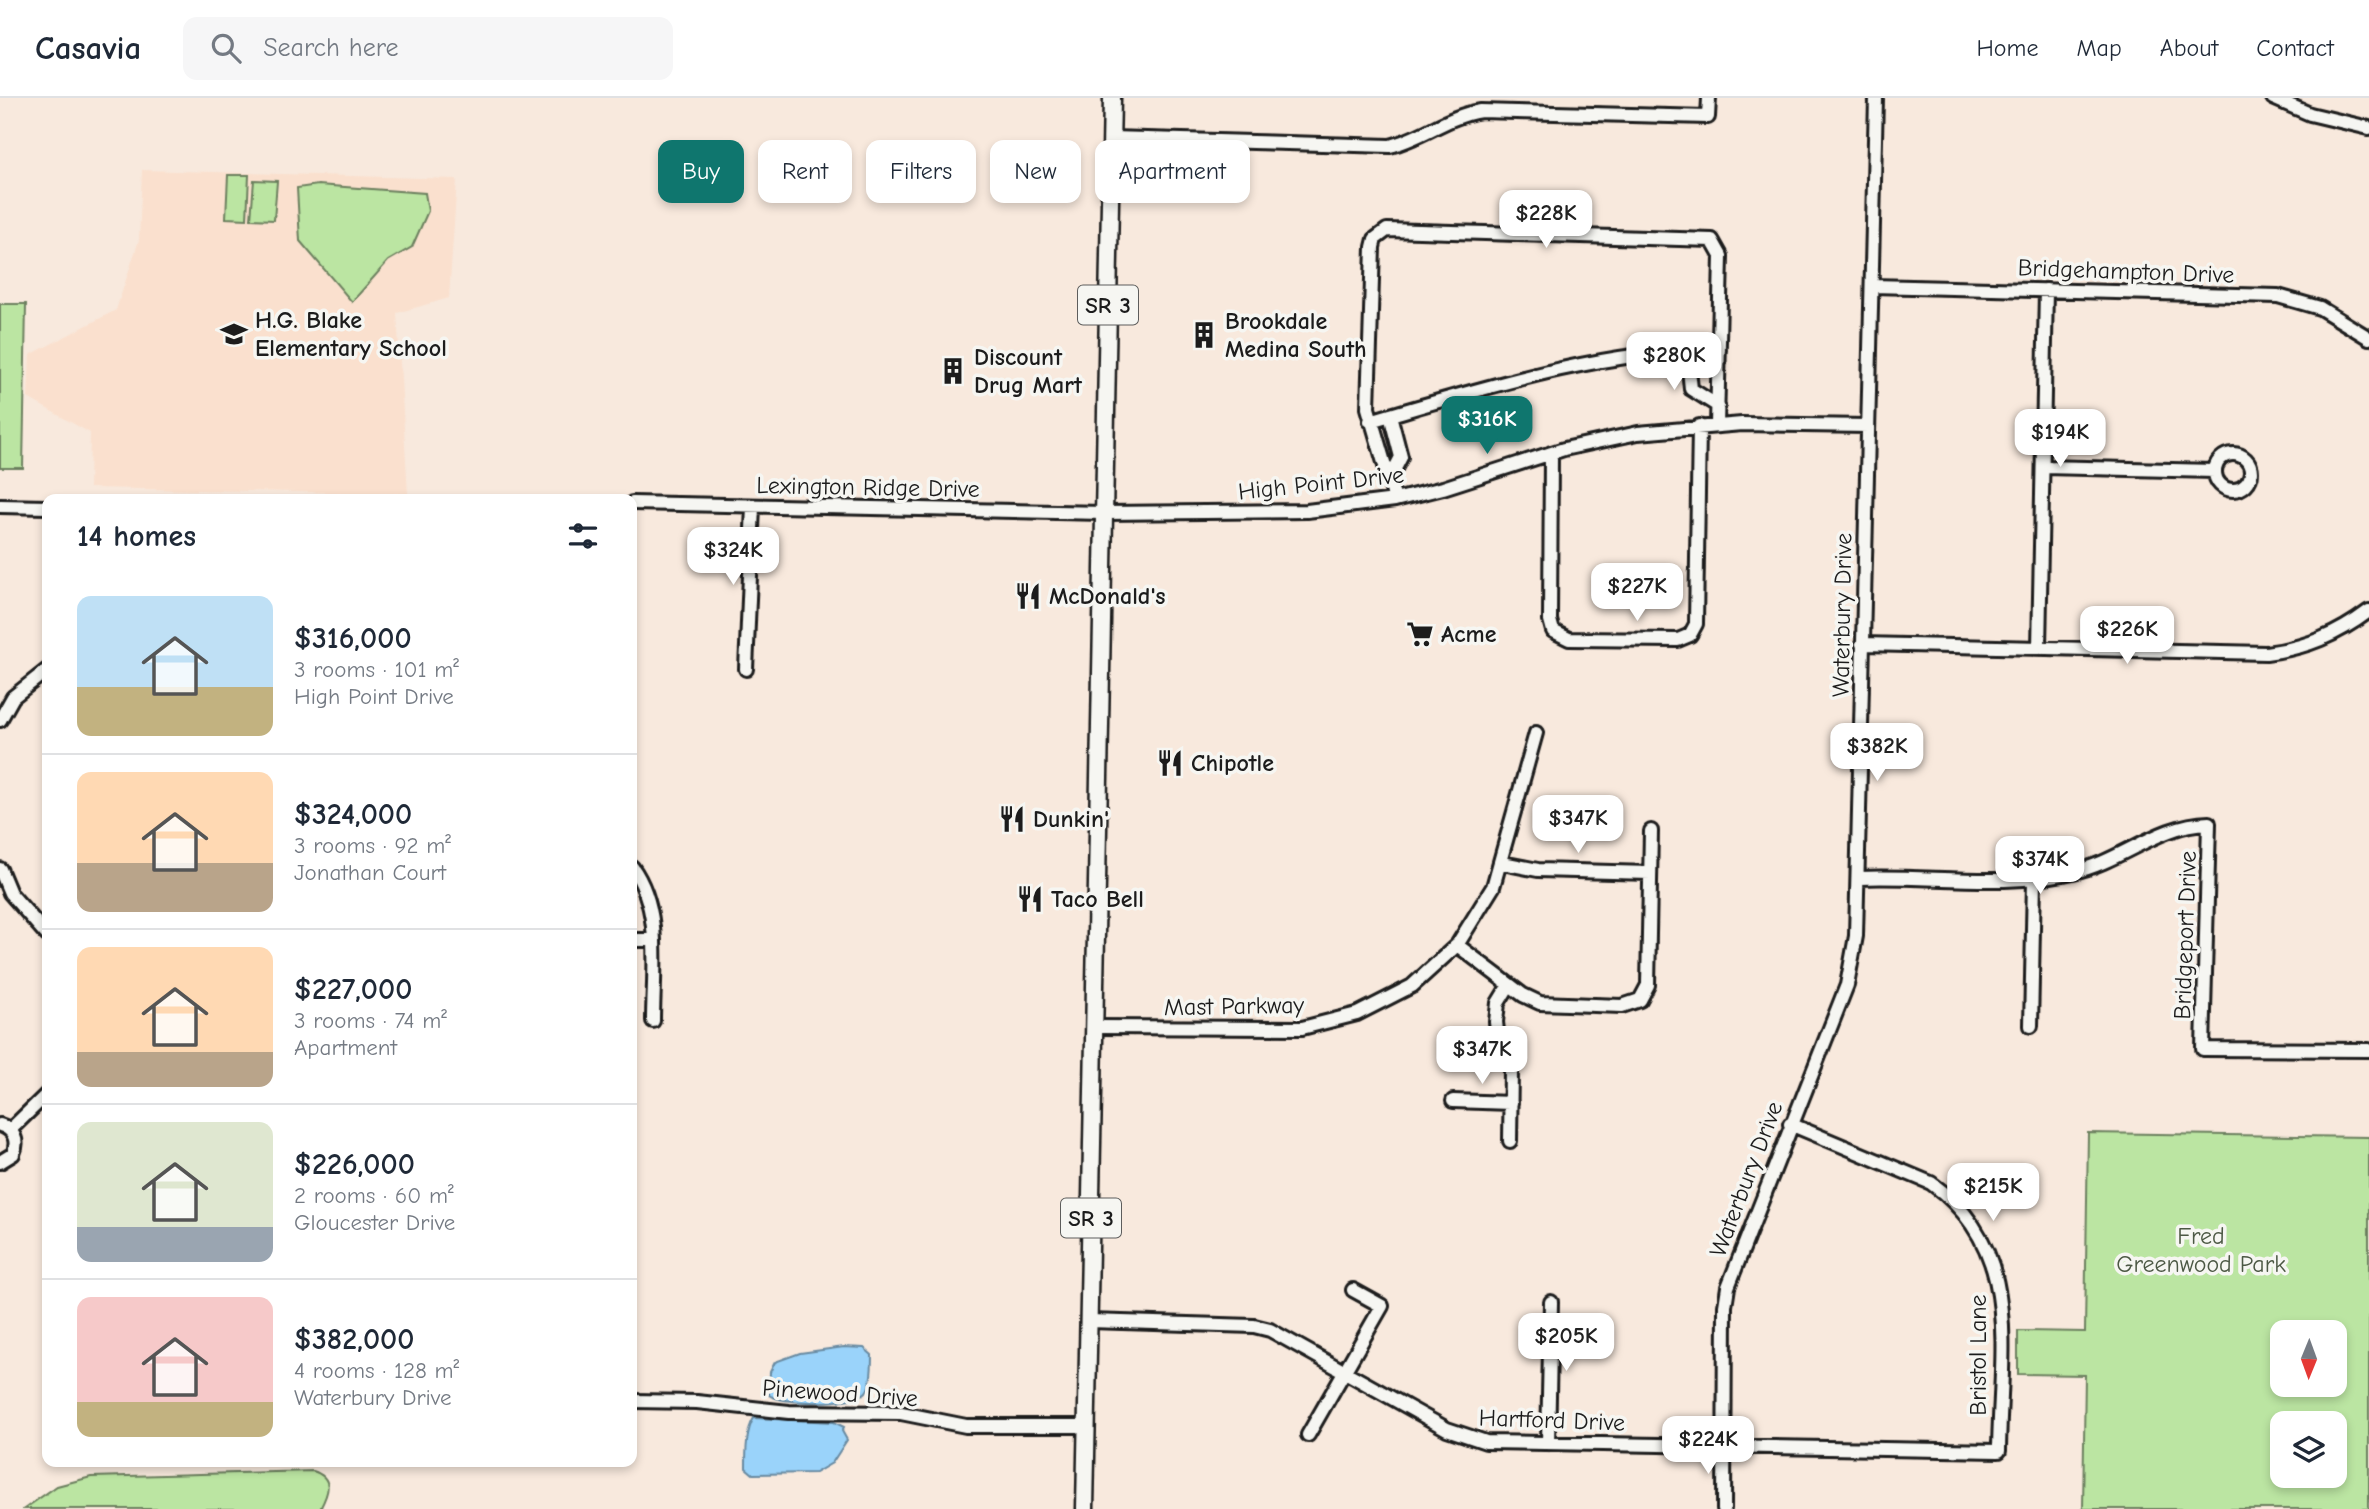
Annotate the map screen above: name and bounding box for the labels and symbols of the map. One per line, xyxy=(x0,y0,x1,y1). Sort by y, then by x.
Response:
pin: $228K xyxy=(1497,190,1595,250)
street label: Bridgehampton Drive xyxy=(2017,253,2235,289)
road number: SR 3 xyxy=(1078,286,1138,325)
place label: H.G. Blake Elementary School xyxy=(255,306,447,362)
place label: Brookdale Medina South xyxy=(1225,307,1367,363)
school or university icon: H.G. Blake Elementary School xyxy=(219,319,249,349)
building icon: Brookdale Medina South xyxy=(1189,320,1219,350)
pin: $280K xyxy=(1625,332,1723,392)
place label: Discount Drug Mart xyxy=(974,343,1083,399)
building icon: Discount Drug Mart xyxy=(938,356,968,386)
pin: $316K xyxy=(1438,396,1536,456)
pin: $194K xyxy=(2011,410,2109,469)
street label: High Point Drive xyxy=(1237,460,1405,506)
street label: Lexington Ridge Drive xyxy=(756,471,980,503)
pin: $324K xyxy=(684,528,782,587)
street label: Waterbury Drive xyxy=(1827,533,1857,697)
pin: $227K xyxy=(1588,564,1686,623)
restaurant icon: McDonald's xyxy=(1013,581,1043,611)
place label: McDonald's xyxy=(1049,582,1166,610)
pin: $226K xyxy=(2078,606,2176,666)
supermarket icon: Acme xyxy=(1405,619,1435,649)
place label: Acme xyxy=(1441,620,1497,648)
pin: $382K xyxy=(1828,724,1926,783)
restaurant icon: Chipotle xyxy=(1155,748,1185,778)
place label: Chipotle xyxy=(1191,749,1274,777)
pin: $347K xyxy=(1529,796,1627,855)
restaurant icon: Dunkin' xyxy=(997,804,1027,834)
place label: Dunkin' xyxy=(1033,805,1109,833)
pin: $374K xyxy=(1991,836,2089,896)
street label: Bridgeport Drive xyxy=(2168,850,2202,1020)
restaurant icon: Taco Bell xyxy=(1015,884,1045,914)
place label: Taco Bell xyxy=(1051,885,1144,913)
street label: Mast Parkway xyxy=(1164,991,1305,1021)
pin: $347K xyxy=(1433,1026,1531,1086)
street label: Waterbury Drive xyxy=(1703,1097,1789,1261)
pin: $215K xyxy=(1944,1164,2042,1223)
road number: SR 3 xyxy=(1061,1198,1121,1238)
park label: Fred Greenwood Park xyxy=(2116,1222,2286,1278)
street label: Bristol Lane xyxy=(1964,1294,1992,1416)
pin: $205K xyxy=(1517,1314,1615,1373)
north arrow xyxy=(2270,1320,2347,1396)
street label: Pinewood Drive xyxy=(761,1374,919,1412)
street label: Hartford Drive xyxy=(1478,1403,1626,1437)
pin: $224K xyxy=(1659,1416,1757,1476)

